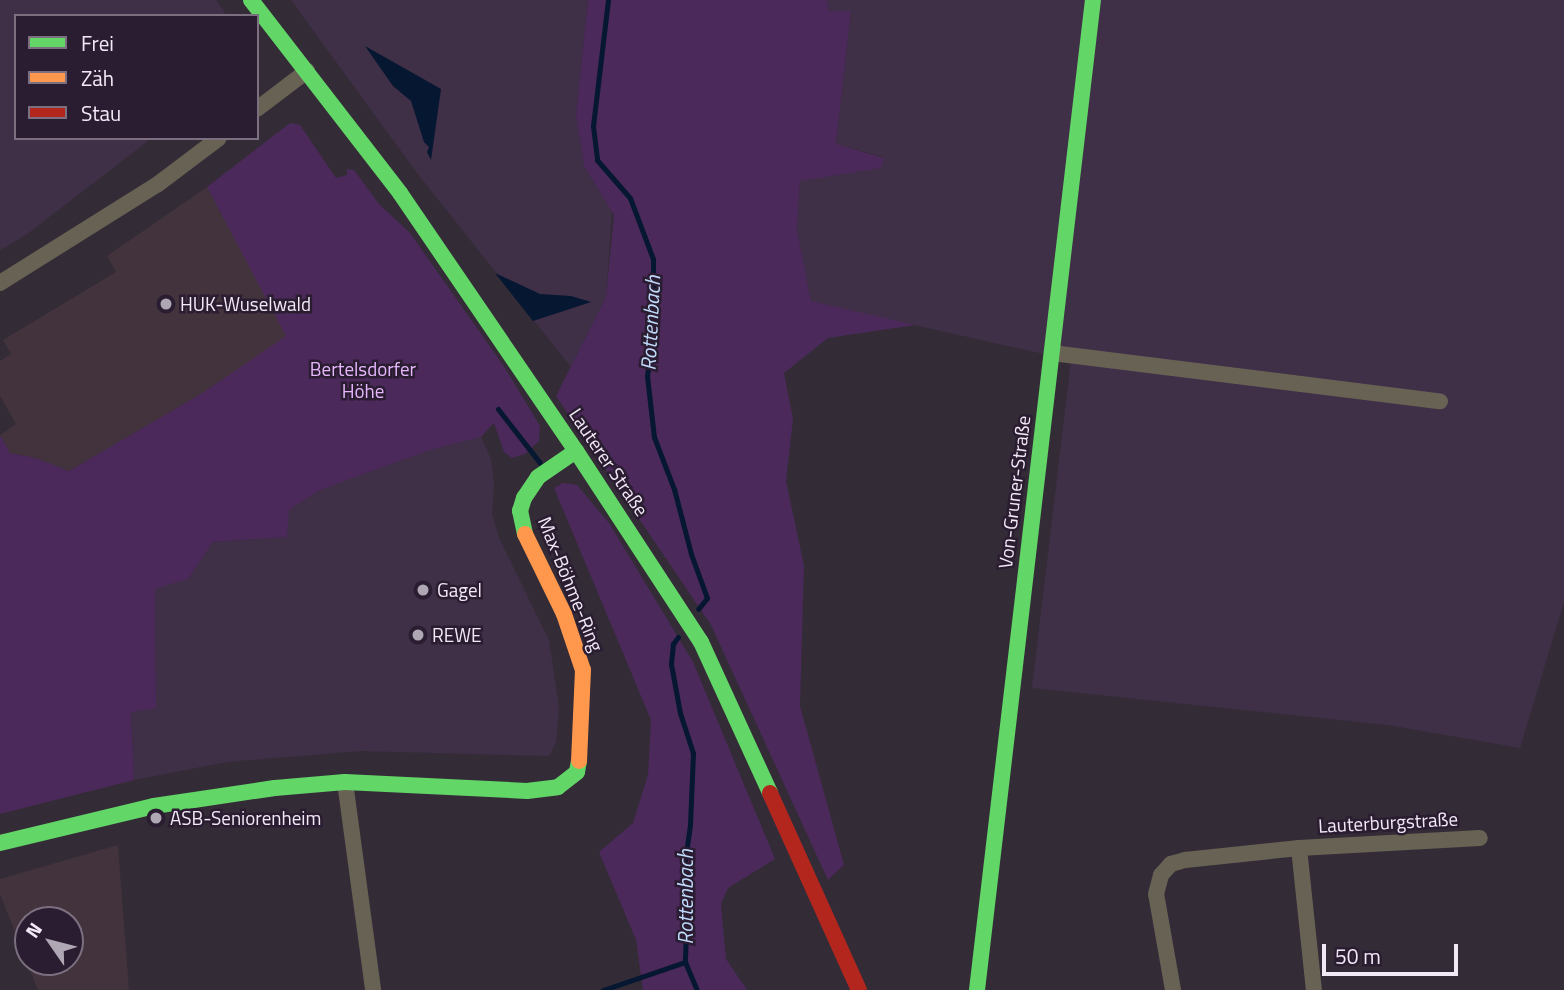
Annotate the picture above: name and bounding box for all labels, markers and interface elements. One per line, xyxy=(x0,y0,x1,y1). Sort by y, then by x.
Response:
legend xyxy=(14,14,259,140)
text: Frei xyxy=(81,27,114,59)
text: Zäh xyxy=(81,62,114,94)
text: Stau xyxy=(81,97,121,129)
water label: Rottenbach xyxy=(635,275,665,371)
place label: HUK-Wuselwald xyxy=(180,293,311,315)
marker: HUK-Wuselwald xyxy=(158,296,174,312)
park label: Bertelsdorfer Höhe xyxy=(310,358,416,402)
street label: Lauterer Straße xyxy=(565,404,653,520)
street label: Von-Gruner-Straße xyxy=(993,414,1035,570)
street label: Max-Böhme-Ring xyxy=(534,513,608,655)
place label: Gagel xyxy=(437,579,482,601)
marker: Gagel xyxy=(415,582,431,598)
place label: REWE xyxy=(432,624,482,646)
marker: REWE xyxy=(410,627,426,643)
place label: ASB-Seniorenheim xyxy=(170,807,321,829)
street label: Lauterburgstraße xyxy=(1318,807,1458,837)
marker: ASB-Seniorenheim xyxy=(148,810,164,826)
water label: Rottenbach xyxy=(672,849,698,945)
north arrow xyxy=(14,906,84,976)
text: N xyxy=(17,916,49,944)
scale bar xyxy=(1326,930,1462,974)
text: 50 m xyxy=(1335,940,1381,972)

